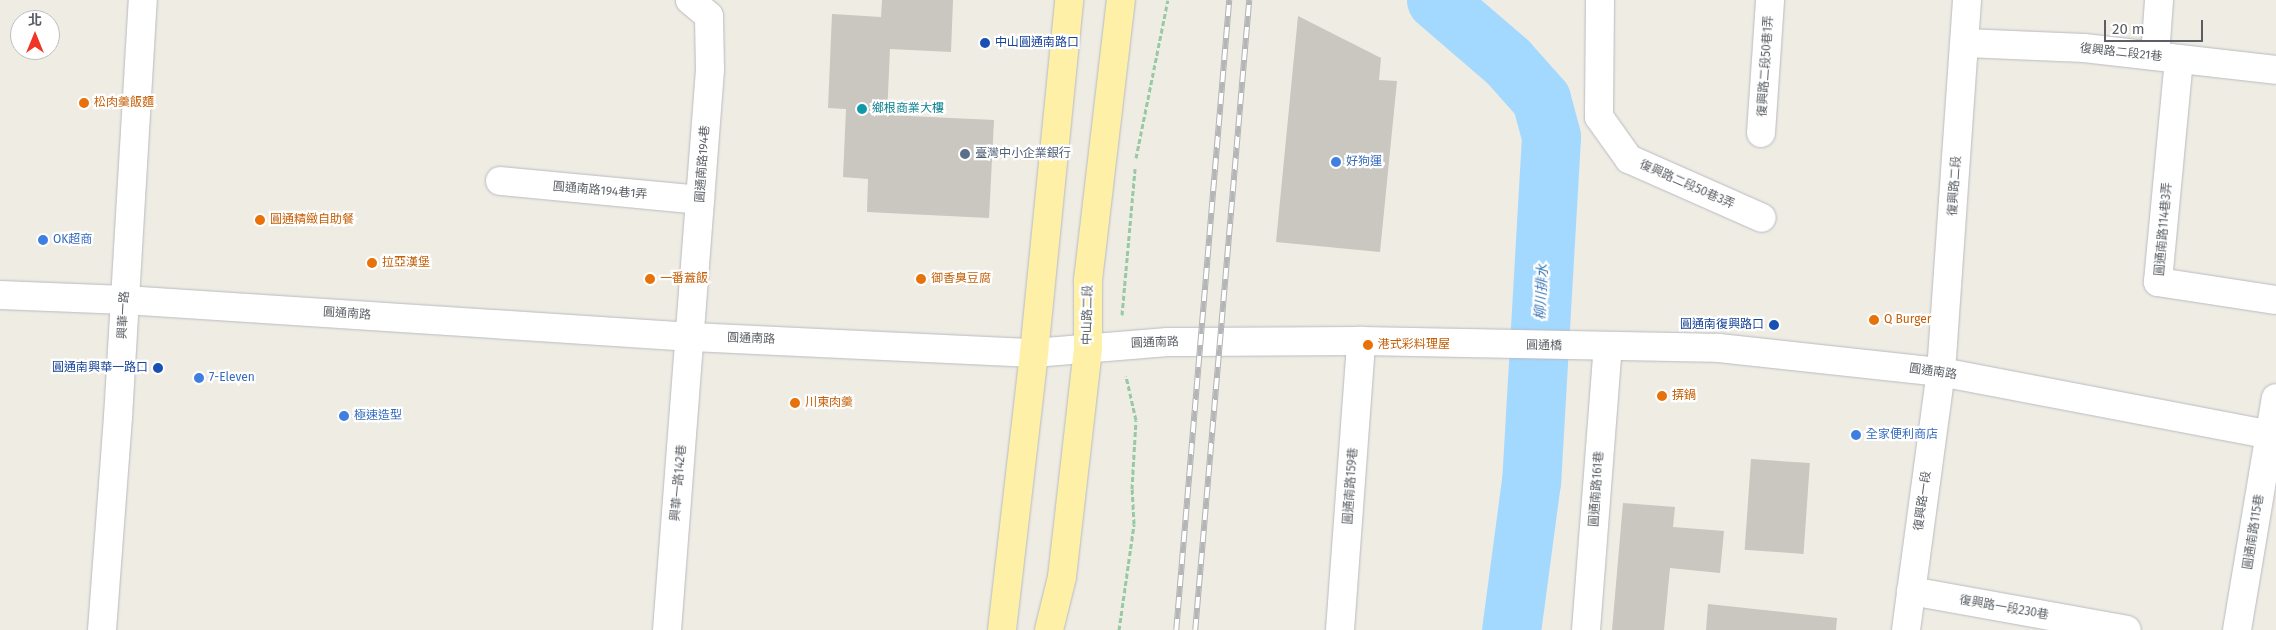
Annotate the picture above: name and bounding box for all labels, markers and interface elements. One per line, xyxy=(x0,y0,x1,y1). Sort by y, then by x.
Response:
north arrow xyxy=(10,10,60,60)
scale bar xyxy=(2106,10,2205,42)
text: 北 xyxy=(28,12,42,29)
street label: 復興路二段50巷1弄 xyxy=(1755,15,1777,117)
text: 20 m xyxy=(2112,20,2145,38)
place label: 中山圓通南路口 xyxy=(995,36,1079,50)
marker: 中山圓通南路口 xyxy=(979,37,991,49)
street label: 復興路二段21巷 xyxy=(2079,42,2163,64)
place label: 松肉羹飯麵 xyxy=(94,96,154,110)
marker: 松肉羹飯麵 xyxy=(78,97,90,109)
place label: 鄉根商業大樓 xyxy=(872,102,944,116)
marker: 鄉根商業大樓 xyxy=(856,103,868,115)
street label: 圓通南路194巷 xyxy=(693,125,713,203)
place label: 臺灣中小企業銀行 xyxy=(975,147,1071,161)
marker: 臺灣中小企業銀行 xyxy=(959,148,971,160)
place label: 好狗運 xyxy=(1346,155,1382,169)
marker: 好狗運 xyxy=(1330,156,1342,168)
street label: 復興路二段 xyxy=(1946,156,1964,216)
street label: 復興路二段50巷3弄 xyxy=(1637,158,1737,212)
street label: 圓通南路194巷1弄 xyxy=(552,180,648,202)
street label: 圓通南路114巷3弄 xyxy=(2153,181,2175,277)
place label: 圓通精緻自助餐 xyxy=(270,213,354,227)
marker: 圓通精緻自助餐 xyxy=(254,214,266,226)
place label: OK超商 xyxy=(53,233,92,247)
marker: OK超商 xyxy=(37,234,49,246)
place label: 拉亞漢堡 xyxy=(382,256,430,270)
marker: 拉亞漢堡 xyxy=(366,257,378,269)
water label: 柳川排水 xyxy=(1532,264,1552,320)
place label: 一番蓋飯 xyxy=(660,272,708,286)
place label: 御香臭豆腐 xyxy=(931,272,991,286)
marker: 一番蓋飯 xyxy=(644,273,656,285)
marker: 御香臭豆腐 xyxy=(915,273,927,285)
street label: 中山路二段 xyxy=(1080,285,1096,345)
street label: 興華一路 xyxy=(116,291,132,339)
street label: 圓通南路 xyxy=(323,305,371,323)
place label: Q Burger xyxy=(1884,313,1931,327)
marker: Q Burger xyxy=(1868,314,1880,326)
place label: 圓通南復興路口 xyxy=(1680,318,1764,332)
marker: 圓通南復興路口 xyxy=(1768,319,1780,331)
street label: 圓通南路 xyxy=(727,331,775,347)
street label: 圓通南路 xyxy=(1131,335,1179,351)
place label: 港式彩料理屋 xyxy=(1378,338,1450,352)
street label: 圓通橋 xyxy=(1526,338,1562,354)
marker: 港式彩料理屋 xyxy=(1362,339,1374,351)
place label: 圓通南興華一路口 xyxy=(52,361,148,375)
marker: 圓通南興華一路口 xyxy=(152,362,164,374)
street label: 圓通南路 xyxy=(1908,362,1958,382)
place label: 7-Eleven xyxy=(209,371,255,385)
marker: 7-Eleven xyxy=(193,372,205,384)
place label: 挵鍋 xyxy=(1672,389,1696,403)
marker: 挵鍋 xyxy=(1656,390,1668,402)
place label: 川東肉羹 xyxy=(805,396,853,410)
marker: 川東肉羹 xyxy=(789,397,801,409)
place label: 極速造型 xyxy=(354,409,402,423)
marker: 極速造型 xyxy=(338,410,350,422)
place label: 全家便利商店 xyxy=(1866,428,1938,442)
marker: 全家便利商店 xyxy=(1850,429,1862,441)
street label: 興華一路142巷 xyxy=(668,444,690,522)
street label: 圓通南路159巷 xyxy=(1341,447,1361,525)
street label: 圓通南路161巷 xyxy=(1587,450,1607,528)
street label: 復興路一段 xyxy=(1912,470,1934,532)
street label: 圓通南路115巷 xyxy=(2241,493,2267,571)
street label: 復興路一段230巷 xyxy=(1958,593,2050,623)

